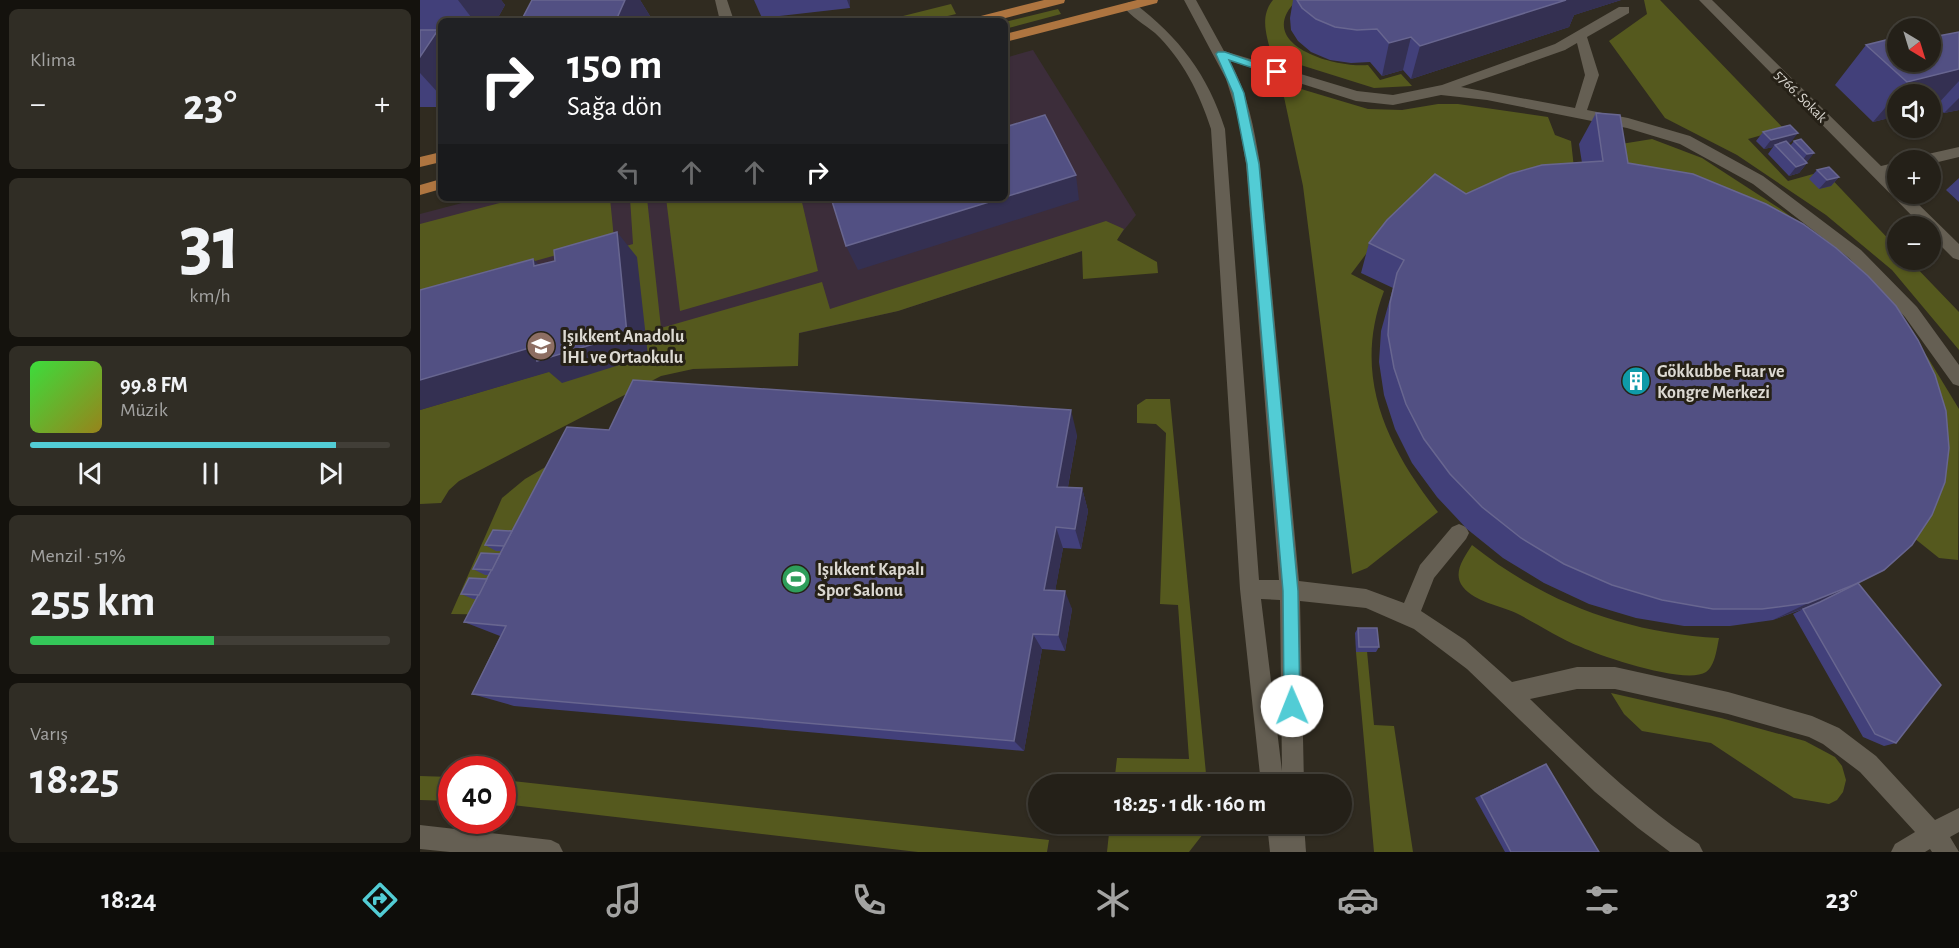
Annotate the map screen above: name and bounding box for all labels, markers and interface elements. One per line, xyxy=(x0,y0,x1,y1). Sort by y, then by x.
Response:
north arrow xyxy=(1887,18,1941,72)
map controls xyxy=(1887,18,1941,270)
icon: right xyxy=(468,42,546,120)
text: 150 m xyxy=(567,44,662,86)
pin xyxy=(1251,46,1302,97)
text: Klima xyxy=(30,50,76,70)
icon: arrive xyxy=(1260,55,1293,88)
street label: 5766. Sokak xyxy=(1772,67,1830,125)
text: 23° xyxy=(183,83,237,128)
button: sound xyxy=(1887,84,1941,138)
text: − xyxy=(30,88,46,121)
text: + xyxy=(374,88,390,121)
text: Sağa dön xyxy=(567,93,662,120)
button: + xyxy=(1887,150,1941,204)
icon: left xyxy=(612,156,645,189)
icon: ahead xyxy=(675,156,708,189)
icon: ahead xyxy=(738,156,771,189)
icon: right xyxy=(801,156,834,189)
text: 31 xyxy=(179,206,241,284)
button: − xyxy=(1887,216,1941,270)
text: km/h xyxy=(189,286,231,306)
place label: Işıkkent Anadolu İHL ve Ortaokulu xyxy=(562,328,685,367)
school or university icon: Işıkkent Anadolu İHL ve Ortaokulu xyxy=(525,330,557,362)
place label: Gökkubbe Fuar ve Kongre Merkezi xyxy=(1657,363,1784,402)
building icon: Gökkubbe Fuar ve Kongre Merkezi xyxy=(1620,365,1652,397)
text: 99.8 FM xyxy=(120,374,188,396)
text: Müzik xyxy=(120,400,168,420)
icon: previous xyxy=(74,457,107,490)
icon: pause xyxy=(194,457,227,490)
icon: next xyxy=(314,457,347,490)
text: Menzil · 51% xyxy=(30,546,126,566)
place label: Işıkkent Kapalı Spor Salonu xyxy=(817,561,924,600)
sports icon: Işıkkent Kapalı Spor Salonu xyxy=(780,563,812,595)
text: 255 km xyxy=(30,579,155,624)
position arrow xyxy=(1260,674,1324,738)
text: Varış xyxy=(30,724,68,744)
speed limit sign: 40 xyxy=(438,756,516,834)
text: 18:25 xyxy=(30,757,119,802)
text: 18:25 · 1 dk · 160 m xyxy=(1114,793,1266,815)
icon: directions xyxy=(359,879,401,921)
icon: music xyxy=(603,879,645,921)
icon: phone xyxy=(848,879,890,921)
icon: climate xyxy=(1092,879,1134,921)
icon: car xyxy=(1337,879,1379,921)
icon: filters xyxy=(1581,879,1623,921)
text: 18:24 xyxy=(101,886,157,913)
text: 23° xyxy=(1825,886,1858,913)

